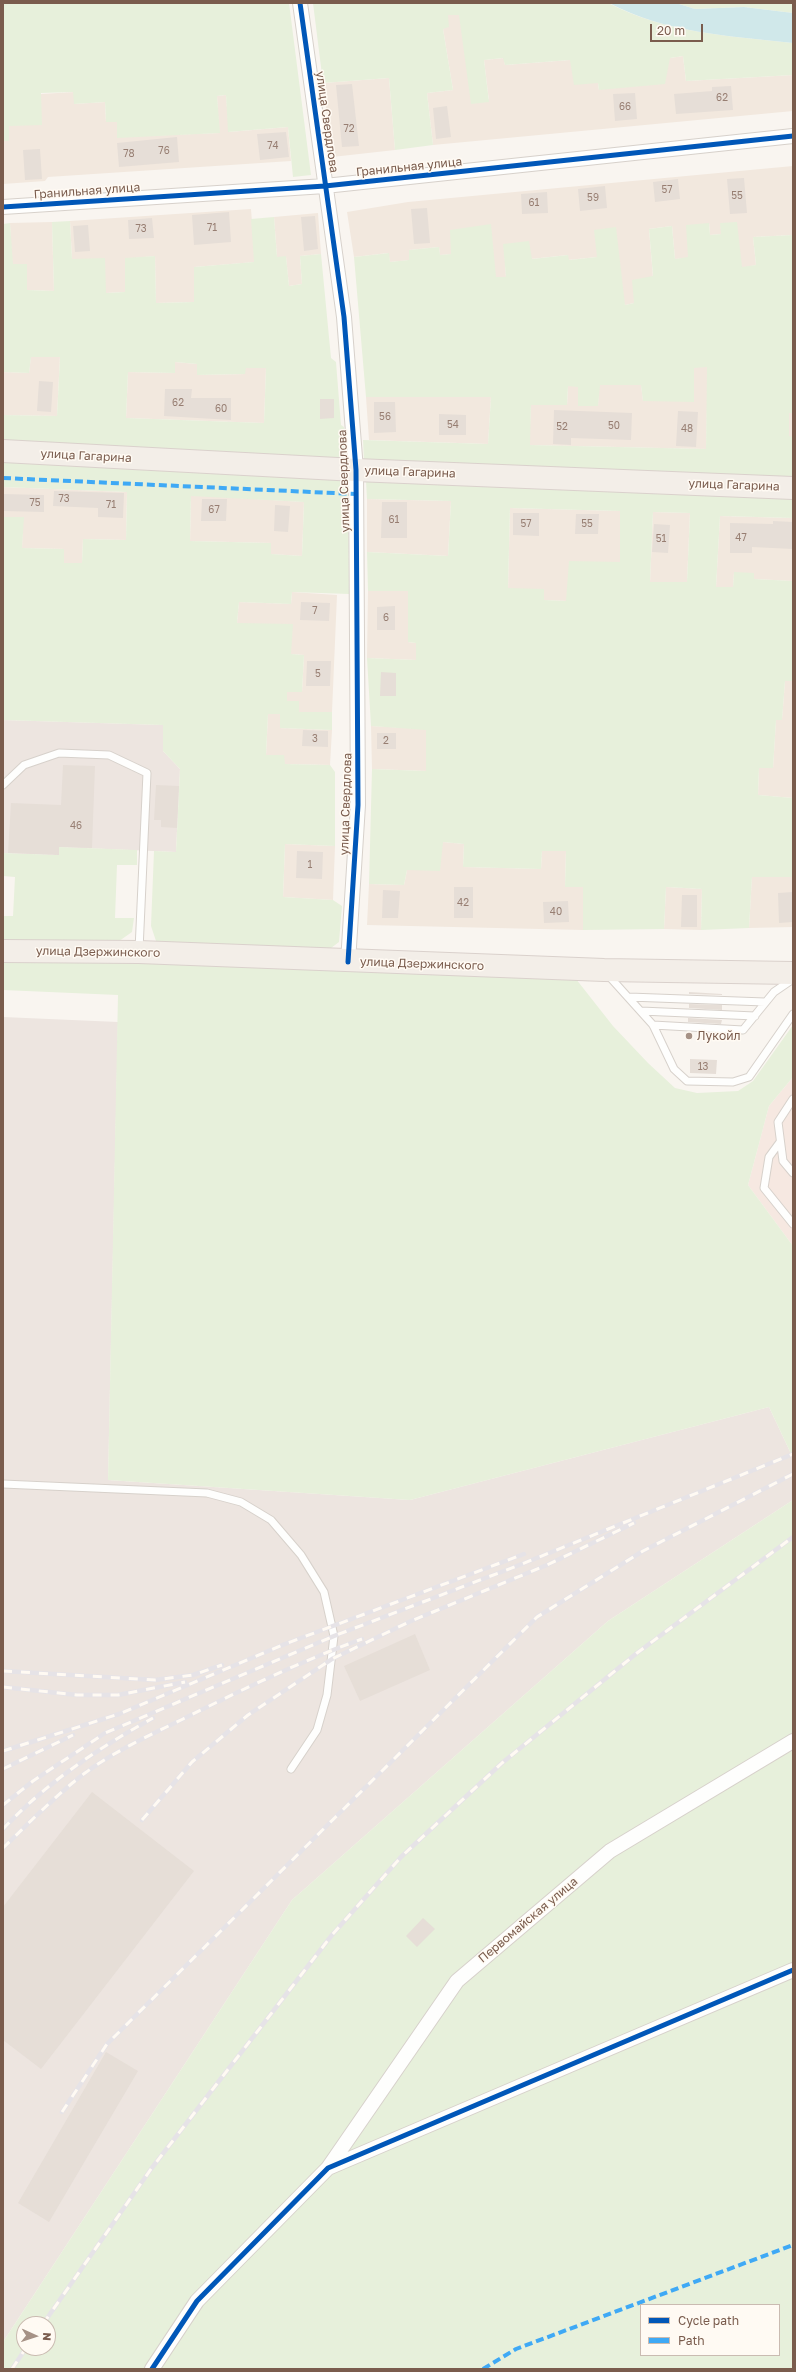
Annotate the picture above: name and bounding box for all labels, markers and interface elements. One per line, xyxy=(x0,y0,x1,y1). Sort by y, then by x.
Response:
scale bar xyxy=(652,16,705,42)
text: 20 m xyxy=(657,23,685,38)
street label: улица Свердлова xyxy=(313,70,341,174)
house number: 62 xyxy=(716,92,728,104)
house number: 66 xyxy=(619,101,631,113)
house number: 72 xyxy=(343,123,355,135)
house number: 74 xyxy=(267,140,279,152)
house number: 76 xyxy=(158,145,170,157)
house number: 78 xyxy=(123,148,135,160)
street label: Гранильная улица xyxy=(355,154,463,180)
street label: Гранильная улица xyxy=(33,180,141,202)
house number: 57 xyxy=(661,184,673,196)
house number: 55 xyxy=(731,190,743,202)
house number: 59 xyxy=(587,192,599,204)
house number: 61 xyxy=(529,197,539,209)
house number: 71 xyxy=(207,222,217,234)
house number: 73 xyxy=(135,223,147,235)
house number: 62 xyxy=(172,397,184,409)
house number: 60 xyxy=(215,403,227,415)
house number: 56 xyxy=(379,411,391,423)
house number: 54 xyxy=(447,419,459,431)
house number: 50 xyxy=(608,420,620,432)
house number: 52 xyxy=(556,421,568,433)
house number: 48 xyxy=(681,423,693,435)
street label: улица Свердлова xyxy=(335,429,353,533)
street label: улица Гагарина xyxy=(40,446,132,466)
street label: улица Гагарина xyxy=(364,463,456,481)
street label: улица Гагарина xyxy=(688,476,780,494)
house number: 73 xyxy=(58,493,70,505)
house number: 75 xyxy=(29,497,41,509)
house number: 71 xyxy=(106,499,116,511)
house number: 67 xyxy=(208,504,220,516)
house number: 61 xyxy=(389,514,399,526)
house number: 57 xyxy=(520,518,532,530)
house number: 55 xyxy=(581,518,593,530)
house number: 47 xyxy=(735,532,747,544)
house number: 51 xyxy=(656,533,666,545)
house number: 7 xyxy=(312,605,318,617)
house number: 6 xyxy=(383,612,389,624)
house number: 5 xyxy=(315,668,321,680)
house number: 3 xyxy=(312,733,318,745)
house number: 2 xyxy=(383,735,389,747)
street label: улица Свердлова xyxy=(337,752,355,856)
house number: 46 xyxy=(70,820,82,832)
house number: 1 xyxy=(308,859,312,871)
house number: 42 xyxy=(457,897,469,909)
house number: 40 xyxy=(550,906,562,918)
street label: улица Дзержинского xyxy=(36,944,160,960)
street label: улица Дзержинского xyxy=(360,955,484,973)
place label: Лукойл xyxy=(697,1029,740,1043)
marker: Лукойл xyxy=(684,1031,694,1041)
house number: 13 xyxy=(698,1061,708,1073)
street label: Первомайская улица xyxy=(475,1874,581,1966)
legend xyxy=(640,2304,780,2356)
text: Cycle path xyxy=(678,2313,739,2328)
north arrow xyxy=(16,2316,56,2356)
text: N xyxy=(41,2332,54,2341)
text: Path xyxy=(678,2333,705,2348)

